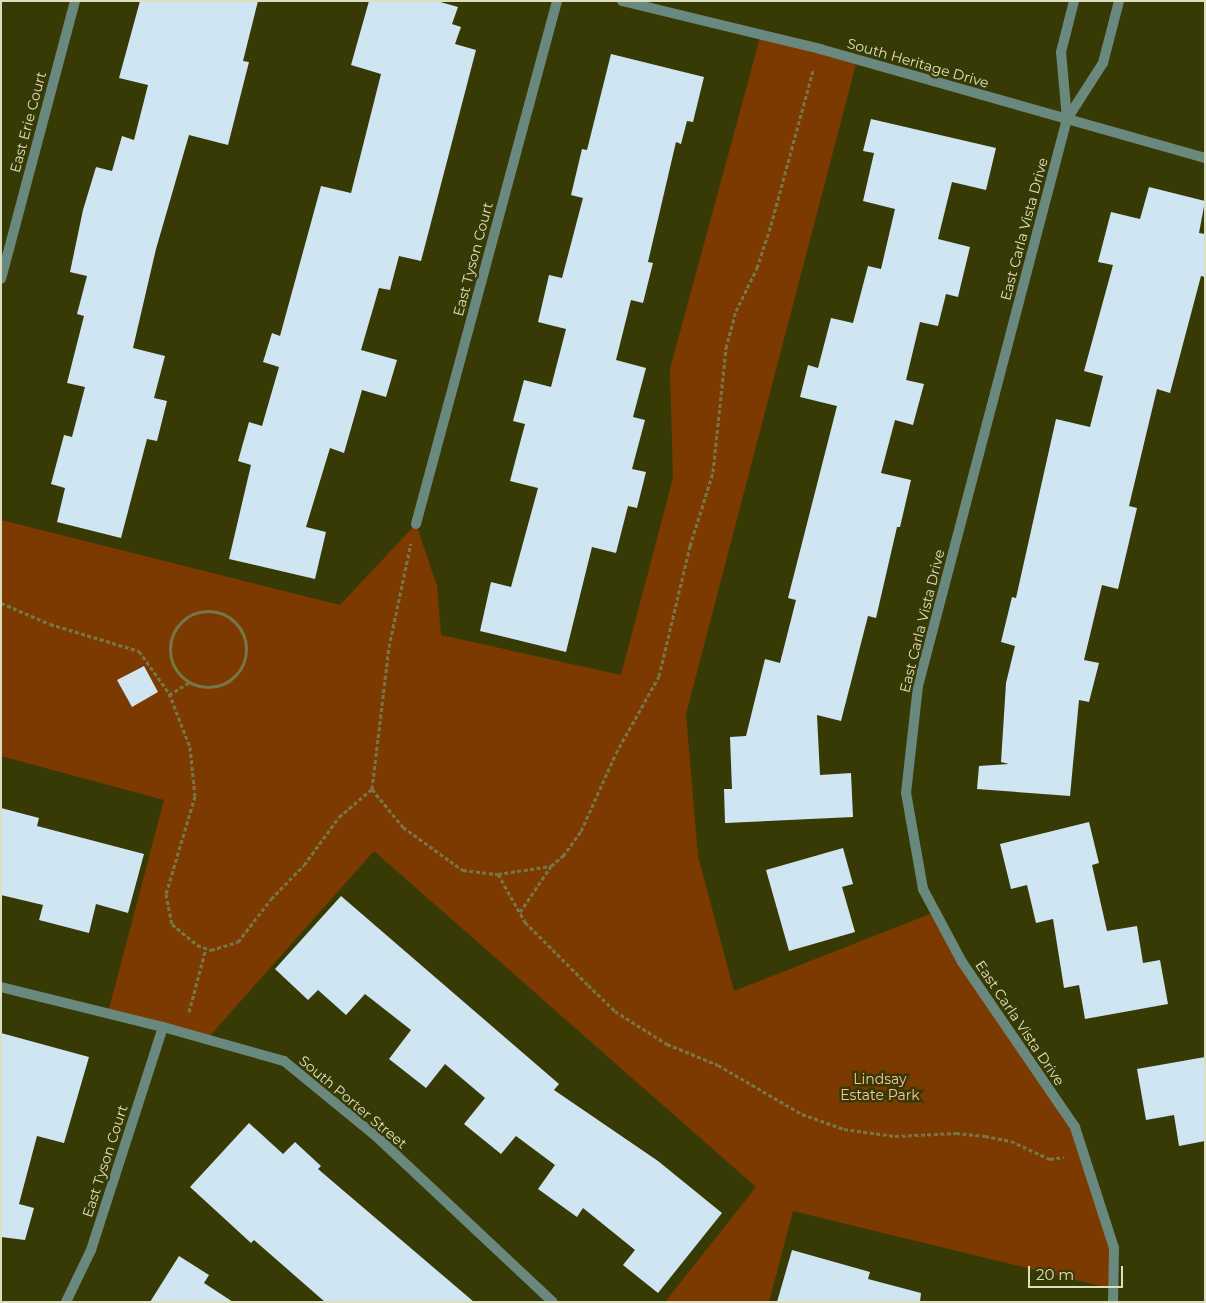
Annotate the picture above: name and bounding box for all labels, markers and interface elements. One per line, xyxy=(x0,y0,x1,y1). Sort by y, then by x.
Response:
street label: South Heritage Drive xyxy=(845,35,991,91)
street label: East Erie Court xyxy=(6,70,50,174)
street label: East Carla Vista Drive xyxy=(997,156,1051,302)
street label: East Tyson Court xyxy=(450,200,496,318)
street label: East Carla Vista Drive xyxy=(896,548,948,694)
street label: East Carla Vista Drive xyxy=(972,957,1068,1089)
street label: South Porter Street xyxy=(296,1052,410,1152)
park label: Lindsay Estate Park xyxy=(840,1071,920,1104)
street label: East Tyson Court xyxy=(79,1103,131,1219)
scale bar xyxy=(1031,1256,1126,1288)
text: 20 m xyxy=(1036,1265,1074,1284)

